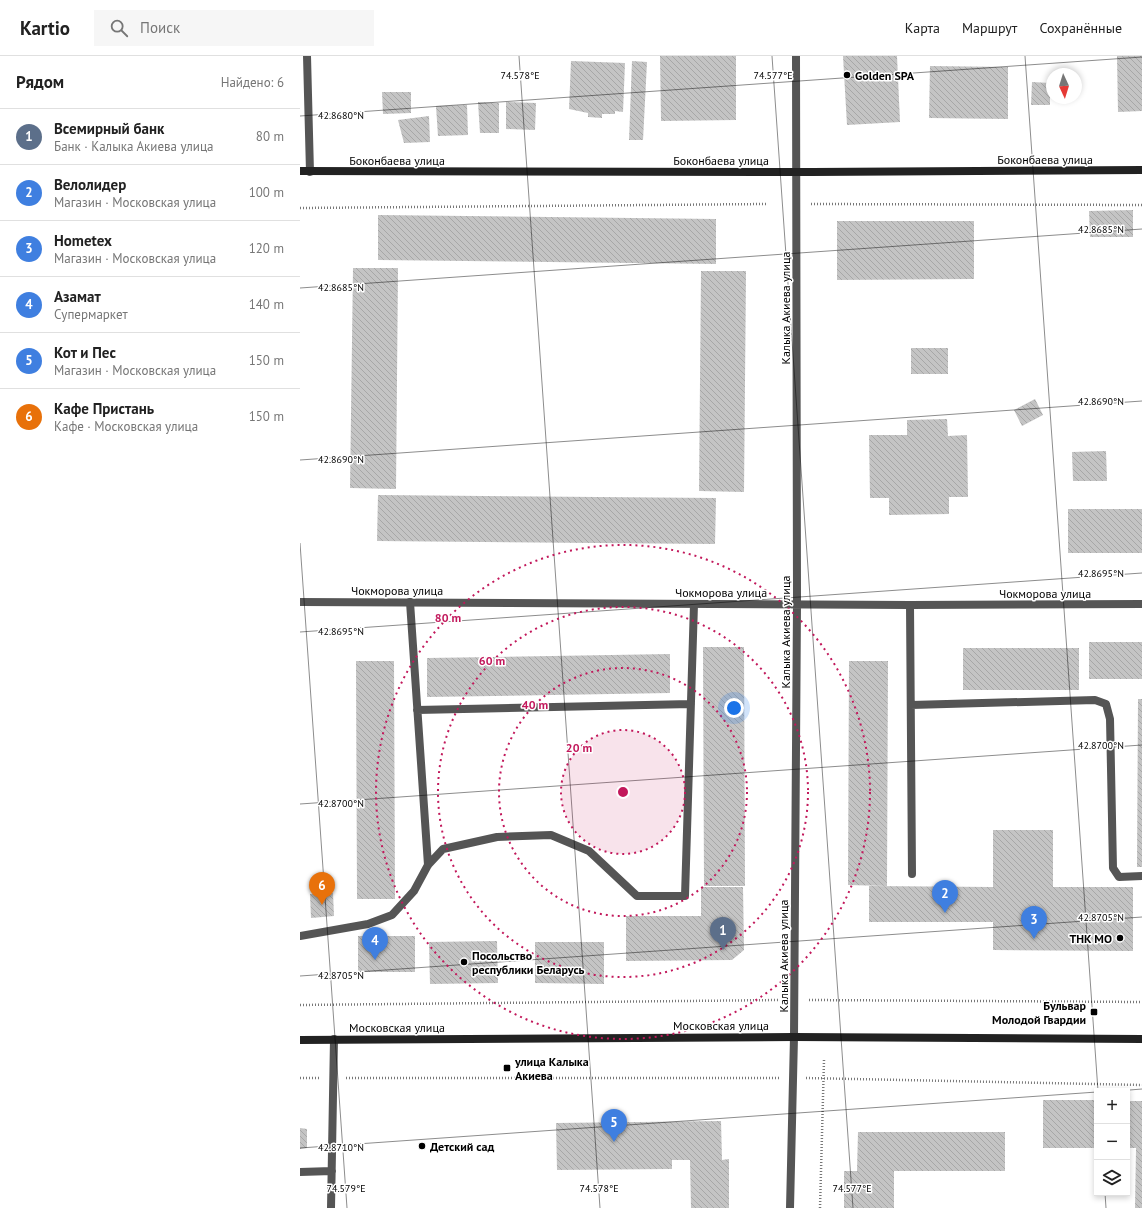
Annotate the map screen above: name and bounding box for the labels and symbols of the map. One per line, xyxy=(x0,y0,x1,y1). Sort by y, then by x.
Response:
place label: Golden SPA xyxy=(855,68,915,83)
north arrow xyxy=(1046,68,1082,104)
text: 74.578°E xyxy=(501,69,540,82)
text: 74.577°E xyxy=(754,69,793,82)
marker: Golden SPA xyxy=(842,70,852,80)
text: 42.8680°N xyxy=(318,109,364,122)
street label: Боконбаева улица xyxy=(997,152,1093,167)
street label: Боконбаева улица xyxy=(349,153,445,168)
street label: Боконбаева улица xyxy=(673,153,769,168)
text: 42.8685°N xyxy=(1078,223,1124,236)
street label: Калыка Акиева улица xyxy=(778,252,793,364)
text: 42.8685°N xyxy=(318,281,364,294)
text: 42.8690°N xyxy=(1078,395,1124,408)
text: 42.8690°N xyxy=(318,453,364,466)
text: 42.8695°N xyxy=(1078,567,1124,580)
street label: Калыка Акиева улица xyxy=(778,576,793,688)
street label: Чокморова улица xyxy=(351,583,443,598)
street label: Чокморова улица xyxy=(675,585,767,600)
street label: Чокморова улица xyxy=(999,586,1091,601)
text: 80 m xyxy=(435,610,461,625)
text: 42.8695°N xyxy=(318,625,364,638)
text: 60 m xyxy=(479,653,505,668)
text: 40 m xyxy=(522,697,548,712)
your location xyxy=(724,698,744,718)
text: 42.8700°N xyxy=(1078,739,1124,752)
text: 20 m xyxy=(566,740,592,755)
centre of rings xyxy=(616,785,630,799)
text: 42.8700°N xyxy=(318,797,364,810)
pin: 6 xyxy=(309,872,335,905)
pin: 2 xyxy=(932,880,958,913)
street label: Калыка Акиева улица xyxy=(776,900,791,1012)
pin: 3 xyxy=(1021,906,1047,939)
text: 42.8705°N xyxy=(1078,911,1124,924)
pin: 1 xyxy=(710,917,736,950)
pin: 4 xyxy=(362,927,388,960)
place label: ТНК МО xyxy=(1069,931,1112,946)
marker: ТНК МО xyxy=(1115,933,1125,943)
place label: Посольство республики Беларусь xyxy=(472,948,585,977)
marker: Посольство республики Беларусь xyxy=(459,957,469,967)
text: 42.8705°N xyxy=(318,969,364,982)
place label: Бульвар Молодой Гвардии xyxy=(992,998,1087,1027)
marker: Бульвар Молодой Гвардии xyxy=(1089,1007,1099,1017)
street label: Московская улица xyxy=(673,1018,769,1033)
street label: Московская улица xyxy=(349,1020,445,1035)
place label: улица Калыка Акиева xyxy=(514,1054,589,1083)
marker: улица Калыка Акиева xyxy=(502,1063,512,1073)
pin: 5 xyxy=(601,1109,627,1142)
place label: Детский сад xyxy=(430,1139,494,1154)
text: 42.8710°N xyxy=(318,1141,364,1154)
marker: Детский сад xyxy=(417,1141,427,1151)
text: 74.579°E xyxy=(327,1182,366,1195)
text: 74.578°E xyxy=(580,1182,619,1195)
text: 74.577°E xyxy=(833,1182,872,1195)

